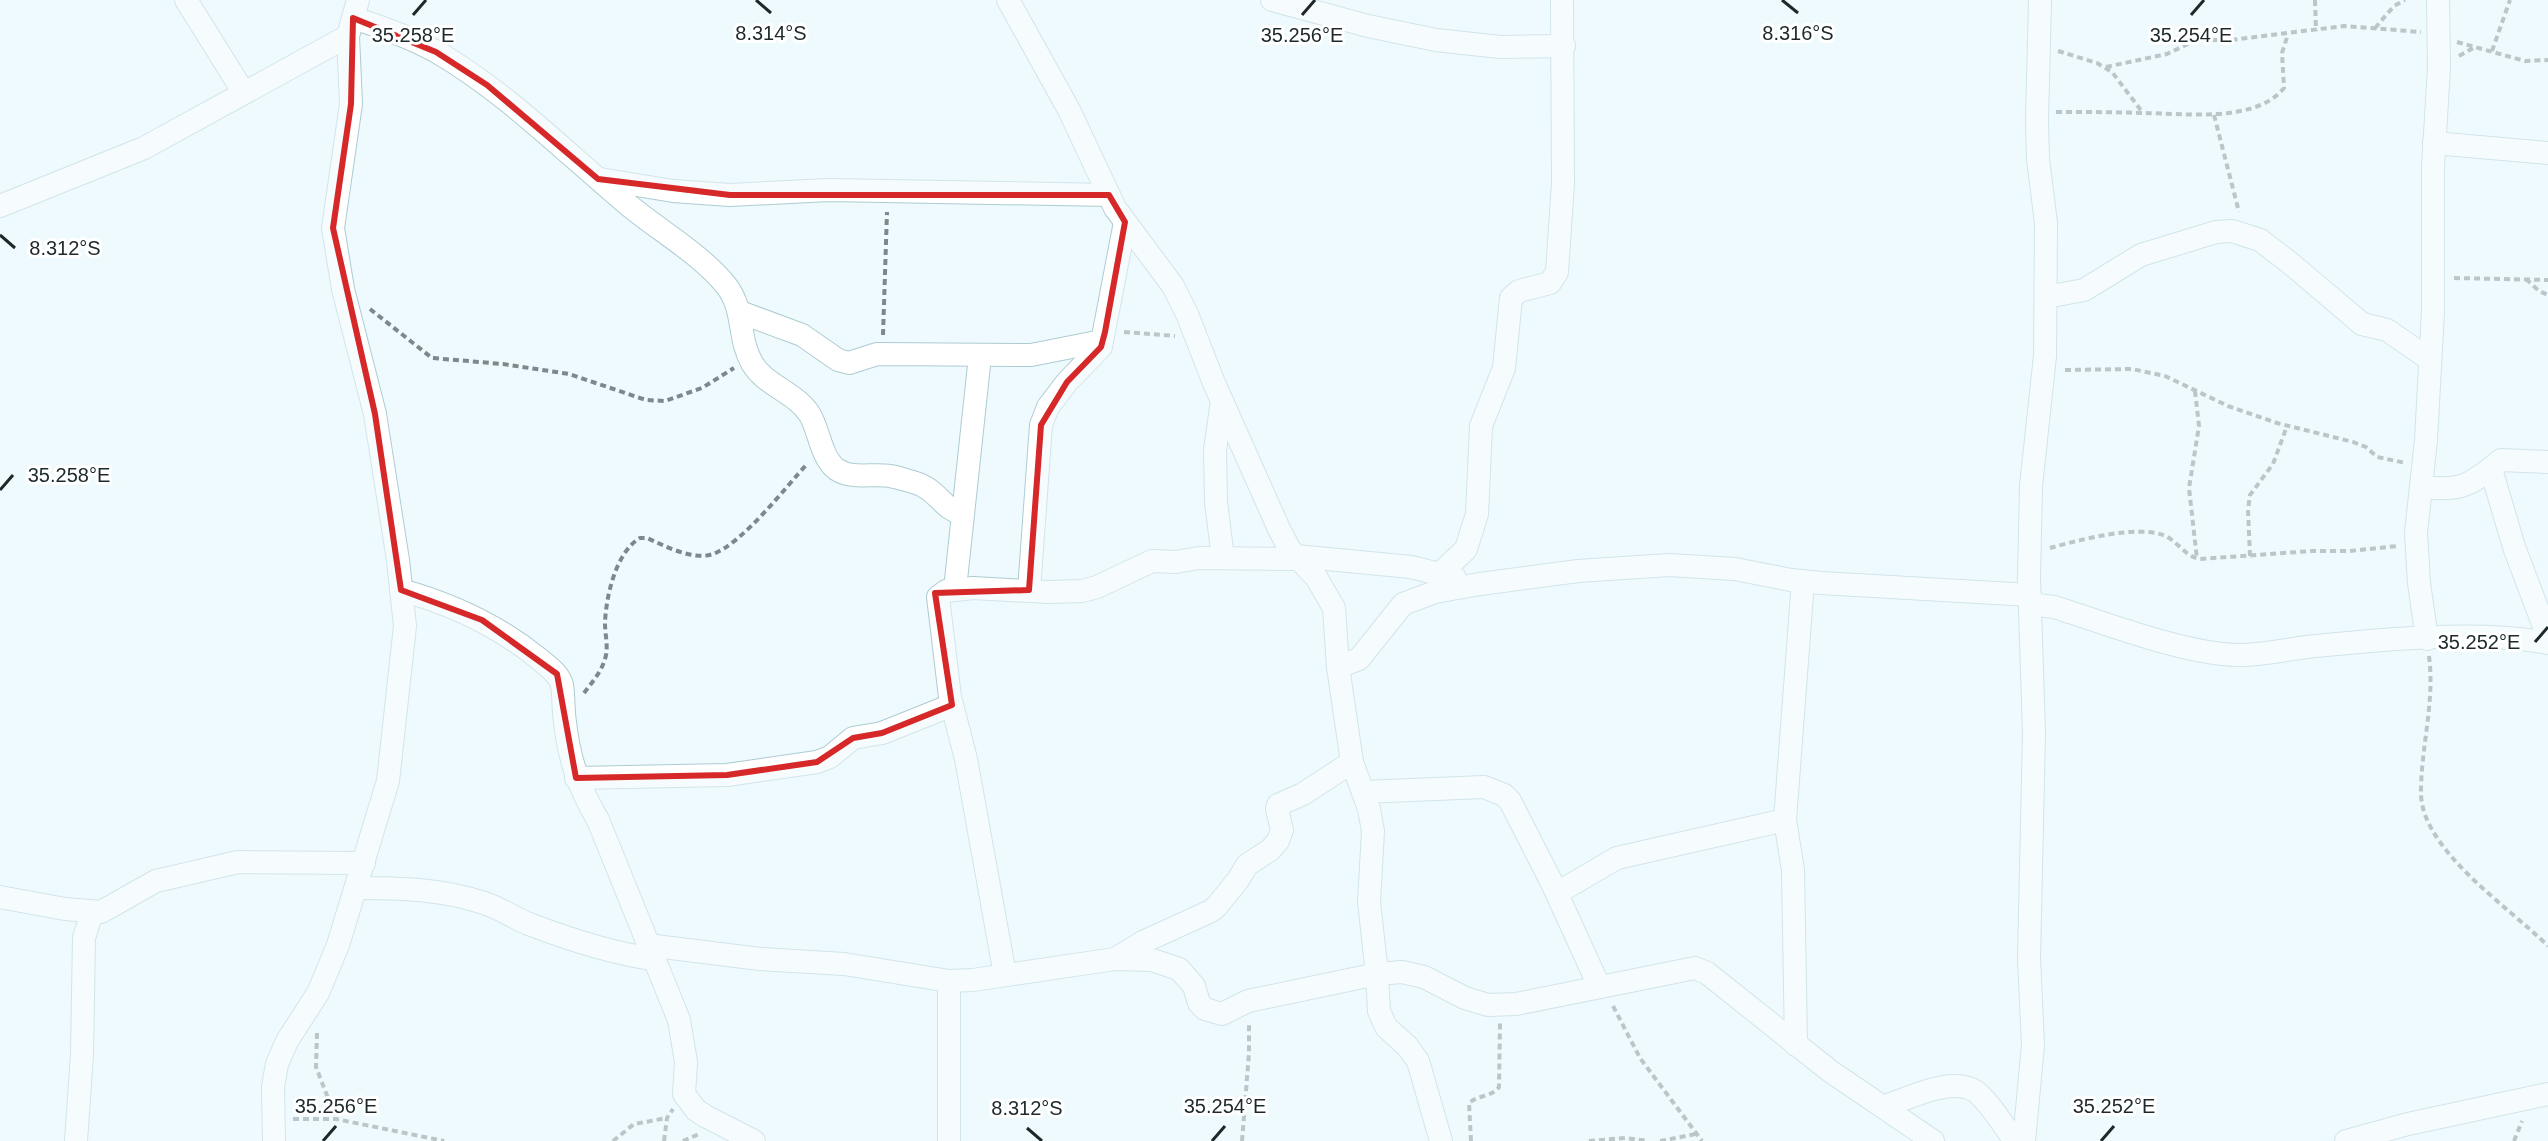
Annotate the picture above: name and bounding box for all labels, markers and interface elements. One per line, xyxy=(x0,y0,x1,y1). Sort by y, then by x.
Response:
text: 8.314°S xyxy=(735,22,807,44)
text: 8.316°S xyxy=(1762,22,1834,44)
text: 35.258°E xyxy=(372,24,454,46)
text: 35.256°E xyxy=(1261,24,1343,46)
text: 35.254°E xyxy=(2150,24,2232,46)
text: 8.312°S xyxy=(29,237,101,259)
text: 35.258°E xyxy=(28,464,110,486)
text: 35.252°E xyxy=(2438,631,2520,653)
text: 35.256°E xyxy=(295,1095,377,1117)
text: 35.254°E xyxy=(1184,1095,1266,1117)
text: 35.252°E xyxy=(2073,1095,2155,1117)
text: 8.312°S xyxy=(991,1097,1063,1119)

